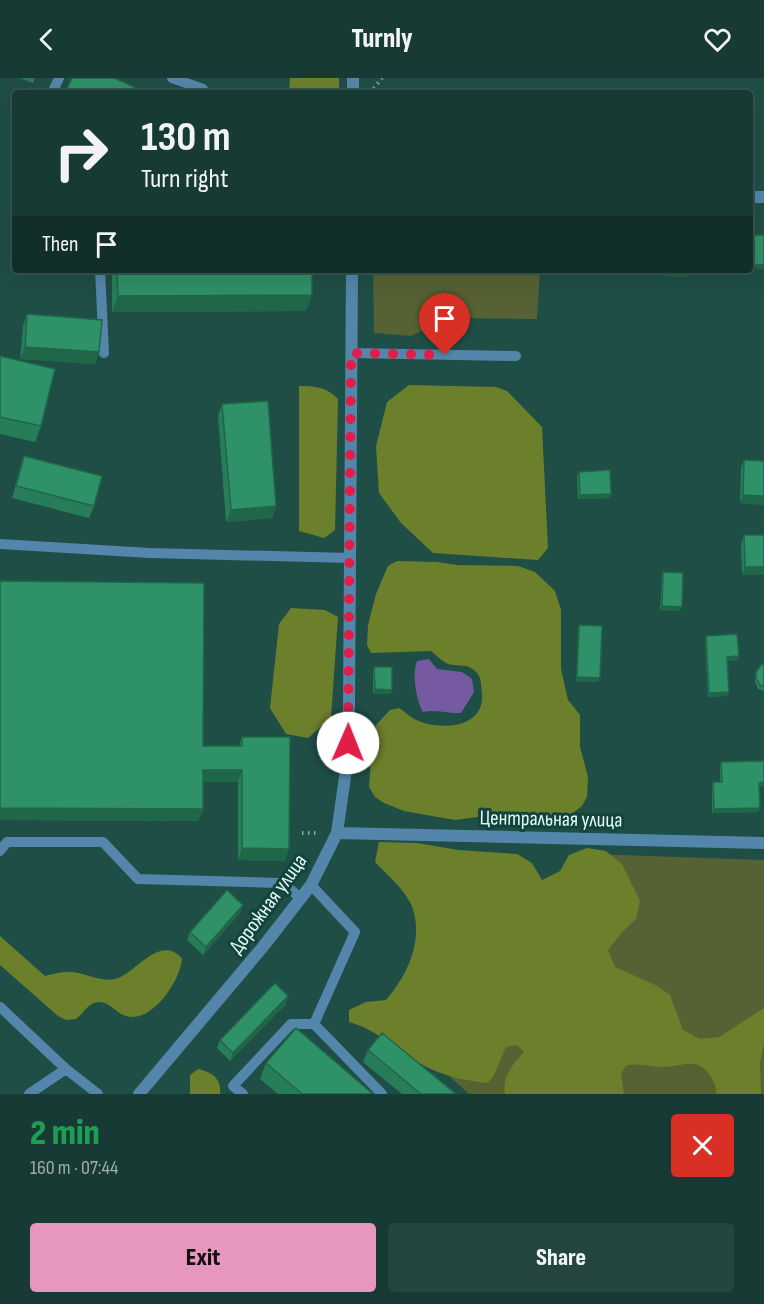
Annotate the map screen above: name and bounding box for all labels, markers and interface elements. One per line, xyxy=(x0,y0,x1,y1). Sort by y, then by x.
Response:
icon: back xyxy=(30,23,63,56)
text: Turnly xyxy=(352,23,412,55)
icon: heart xyxy=(701,23,734,56)
text: 130 m xyxy=(141,112,231,163)
icon: right xyxy=(42,114,120,192)
text: Turn right xyxy=(141,163,228,195)
icon: arrive xyxy=(90,228,123,261)
text: Then xyxy=(42,231,78,258)
pin xyxy=(419,293,470,355)
icon: arrive xyxy=(428,302,461,335)
position arrow xyxy=(316,711,380,775)
street label: Центральная улица xyxy=(479,805,623,833)
street label: Дорожная улица xyxy=(224,849,312,959)
text: 2 min xyxy=(30,1112,100,1155)
button: close xyxy=(671,1114,734,1177)
text: 160 m · 07:44 xyxy=(30,1156,118,1180)
button: Exit xyxy=(30,1223,376,1292)
button: Share xyxy=(388,1223,734,1292)

